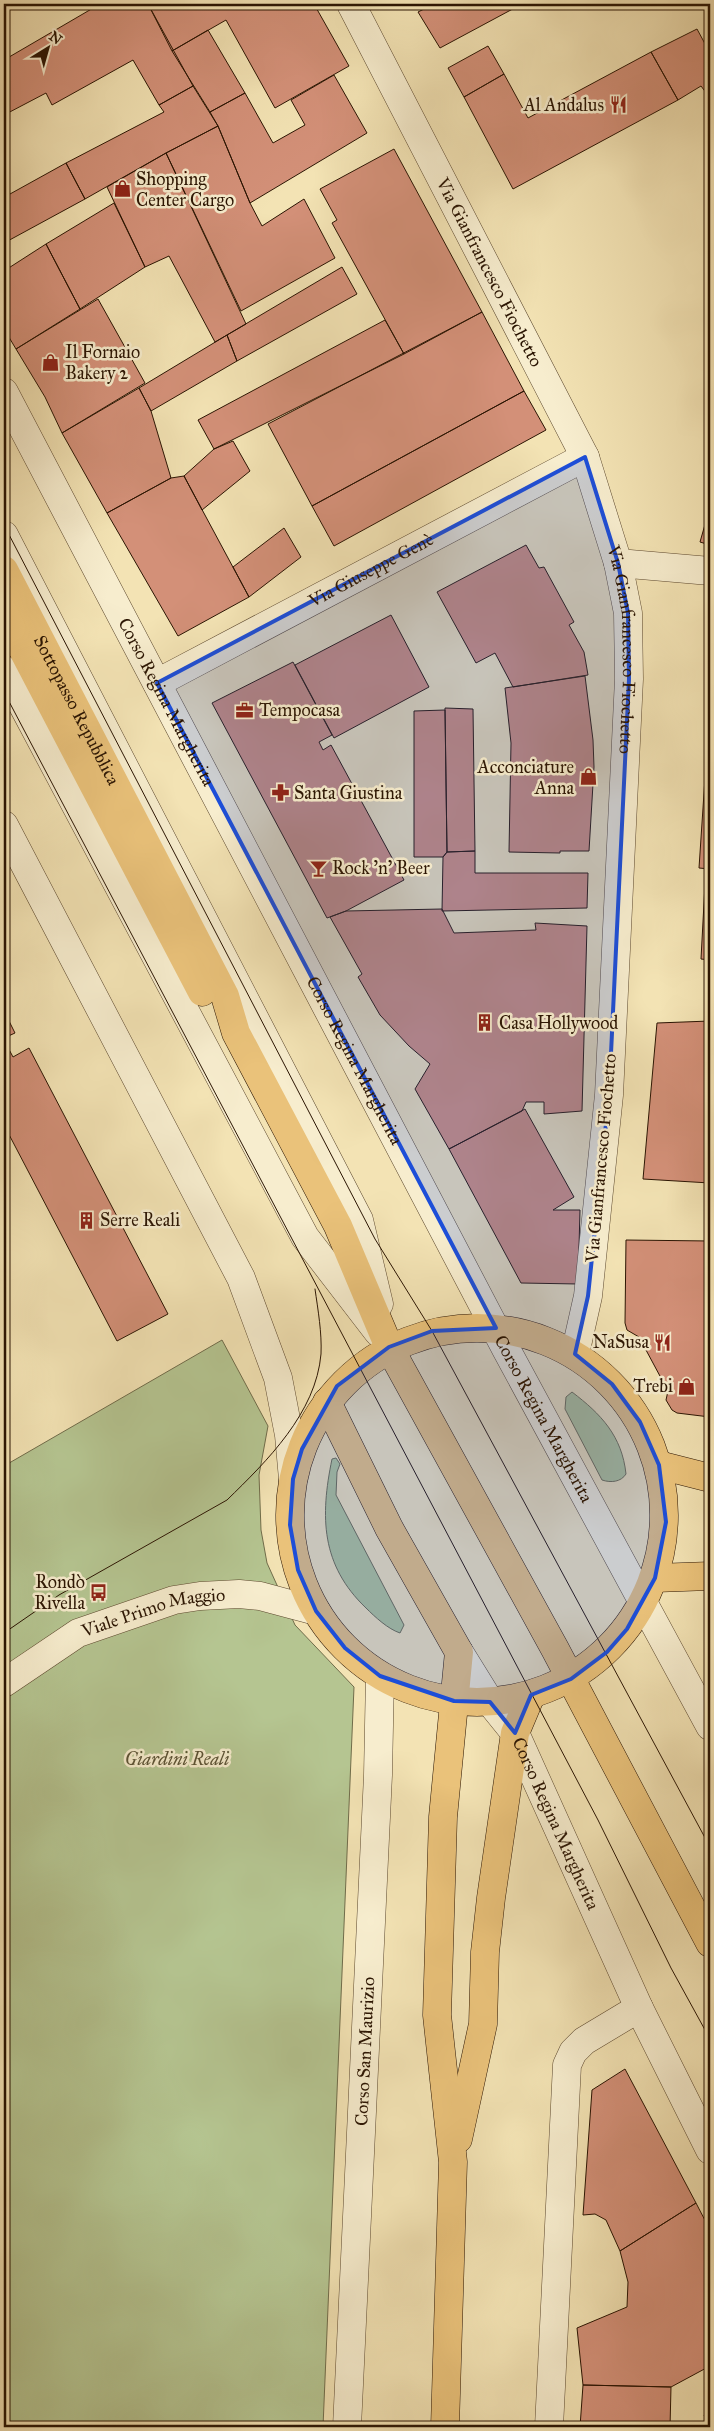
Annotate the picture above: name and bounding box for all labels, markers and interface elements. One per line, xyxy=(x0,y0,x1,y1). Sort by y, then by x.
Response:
north arrow xyxy=(22,22,72,72)
text: N xyxy=(46,28,65,48)
place label: Al Andalus xyxy=(523,94,604,116)
restaurant icon: Al Andalus xyxy=(608,95,628,115)
place label: Shopping Center Cargo xyxy=(136,168,234,212)
street label: Via Gianfrancesco Fiochetto xyxy=(431,173,548,371)
shop icon: Shopping Center Cargo xyxy=(112,179,132,199)
place label: Il Fornaio Bakery 2 xyxy=(65,341,140,384)
shop icon: Il Fornaio Bakery 2 xyxy=(41,352,61,372)
street label: Via Giuseppe Genè xyxy=(304,528,437,612)
street label: Via Gianfrancesco Fiochetto xyxy=(602,542,640,755)
street label: Corso Regina Margherita xyxy=(113,614,220,790)
street label: Sottopasso Repubblica xyxy=(29,632,125,789)
place label: Tempocasa xyxy=(259,699,340,721)
office icon: Tempocasa xyxy=(235,700,255,720)
place label: Acconciature Anna xyxy=(477,756,574,799)
shop icon: Acconciature Anna xyxy=(578,767,598,787)
place label: Santa Giustina xyxy=(294,782,403,804)
pharmacy icon: Santa Giustina xyxy=(270,783,290,803)
place label: Rock 'n' Beer xyxy=(332,857,430,879)
bar icon: Rock 'n' Beer xyxy=(308,858,328,878)
street label: Corso Regina Margherita xyxy=(302,973,408,1149)
place label: Casa Hollywood xyxy=(499,1012,618,1034)
building icon: Casa Hollywood xyxy=(475,1013,495,1033)
street label: Via Gianfrancesco Fiochetto xyxy=(581,1053,621,1264)
place label: Serre Reali xyxy=(100,1209,180,1231)
building icon: Serre Reali xyxy=(76,1210,96,1230)
street label: Corso Regina Margherita xyxy=(490,1331,598,1507)
place label: NaSusa xyxy=(592,1331,649,1353)
restaurant icon: NaSusa xyxy=(653,1332,673,1352)
place label: Trebi xyxy=(633,1375,673,1397)
shop icon: Trebi xyxy=(677,1376,697,1396)
place label: Rondò Rivella xyxy=(34,1571,85,1614)
bus stop icon: Rondò Rivella xyxy=(89,1582,109,1602)
street label: Viale Primo Maggio xyxy=(78,1584,226,1642)
street label: Corso Regina Margherita xyxy=(507,1734,604,1914)
park label: Giardini Reali xyxy=(125,1748,229,1770)
street label: Corso San Maurizio xyxy=(350,1976,379,2127)

